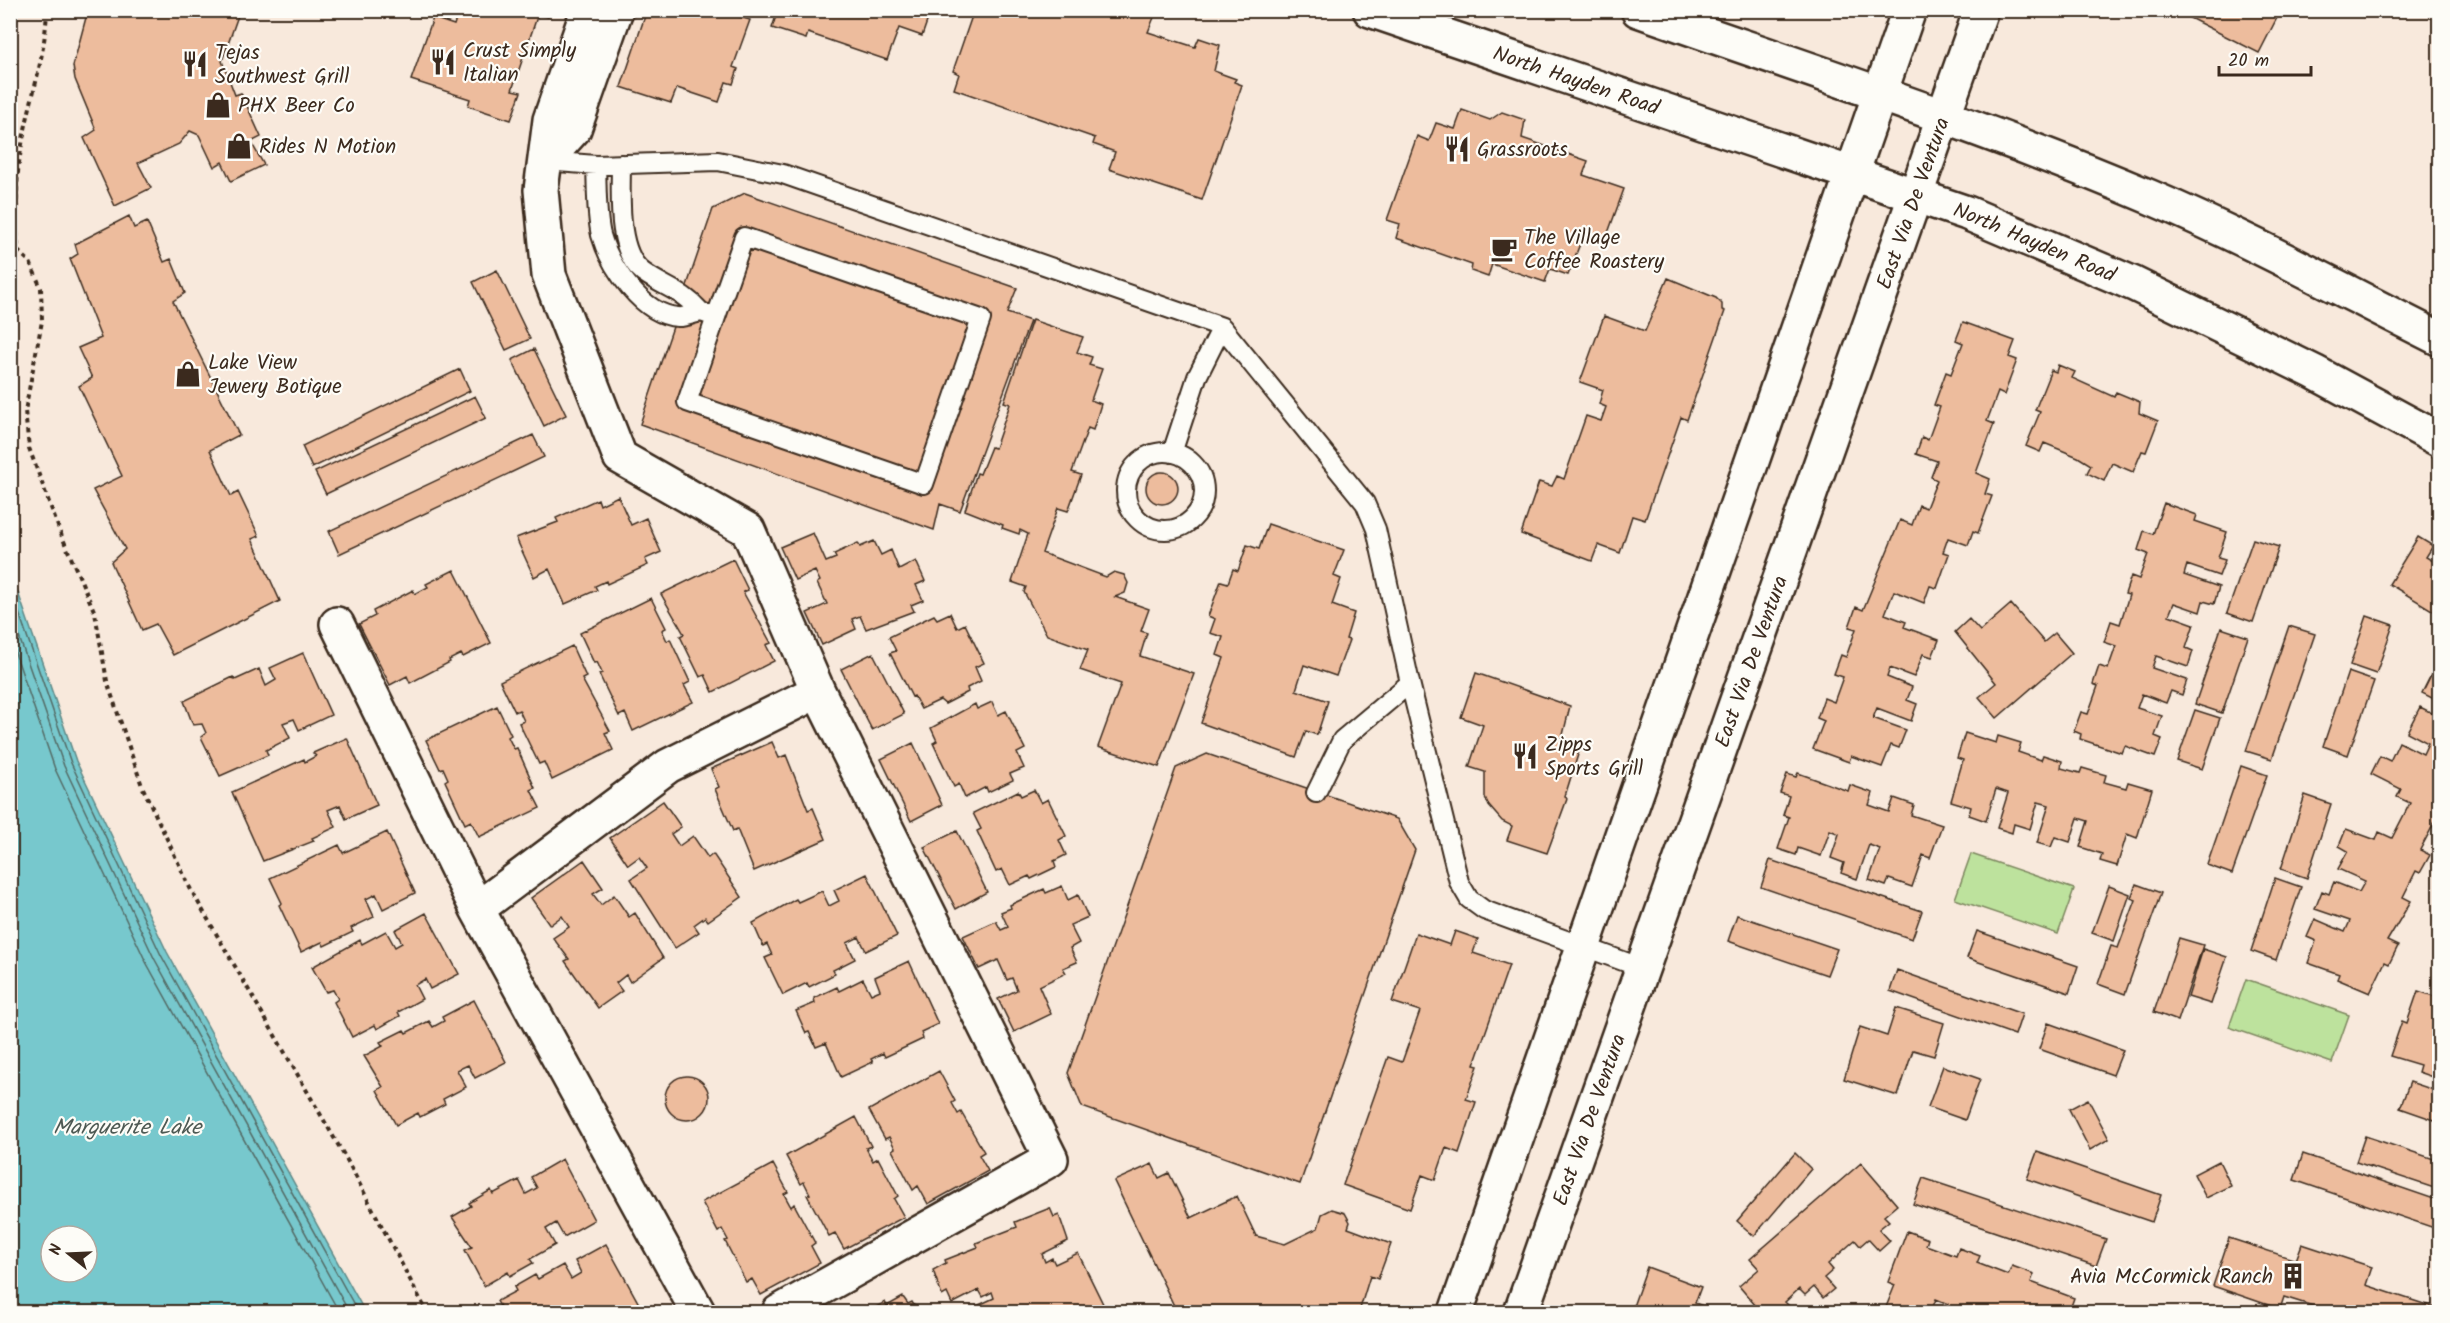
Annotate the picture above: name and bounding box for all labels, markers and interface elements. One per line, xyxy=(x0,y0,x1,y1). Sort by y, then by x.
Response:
place label: Crust Simply Italian xyxy=(463,35,576,92)
place label: Tejas Southwest Grill xyxy=(215,37,349,94)
street label: North Hayden Road xyxy=(1488,38,1664,125)
scale bar xyxy=(2219,39,2310,77)
restaurant icon: Crust Simply Italian xyxy=(428,47,458,77)
text: 20 m xyxy=(2228,47,2269,76)
restaurant icon: Tejas Southwest Grill xyxy=(180,49,210,79)
shop icon: PHX Beer Co xyxy=(203,90,233,120)
place label: PHX Beer Co xyxy=(238,90,355,123)
street label: East Via De Ventura xyxy=(1869,113,1960,294)
shop icon: Rides N Motion xyxy=(224,131,254,161)
place label: Rides N Motion xyxy=(259,131,396,164)
restaurant icon: Grassroots xyxy=(1442,134,1472,164)
place label: Grassroots xyxy=(1477,134,1568,167)
street label: North Hayden Road xyxy=(1948,194,2121,293)
place label: The Village Coffee Roastery xyxy=(1524,222,1664,279)
cafe icon: The Village Coffee Roastery xyxy=(1489,234,1519,264)
place label: Lake View Jewery Botique xyxy=(208,347,342,404)
shop icon: Lake View Jewery Botique xyxy=(173,359,203,389)
street label: East Via De Ventura xyxy=(1707,571,1798,752)
place label: Zipps Sports Grill xyxy=(1545,729,1643,786)
restaurant icon: Zipps Sports Grill xyxy=(1510,741,1540,771)
street label: East Via De Ventura xyxy=(1545,1030,1636,1211)
water label: Marguerite Lake xyxy=(53,1111,203,1146)
north arrow xyxy=(39,1224,99,1284)
text: N xyxy=(43,1241,70,1258)
place label: Avia McCormick Ranch xyxy=(2070,1261,2273,1294)
building icon: Avia McCormick Ranch xyxy=(2278,1261,2308,1291)

